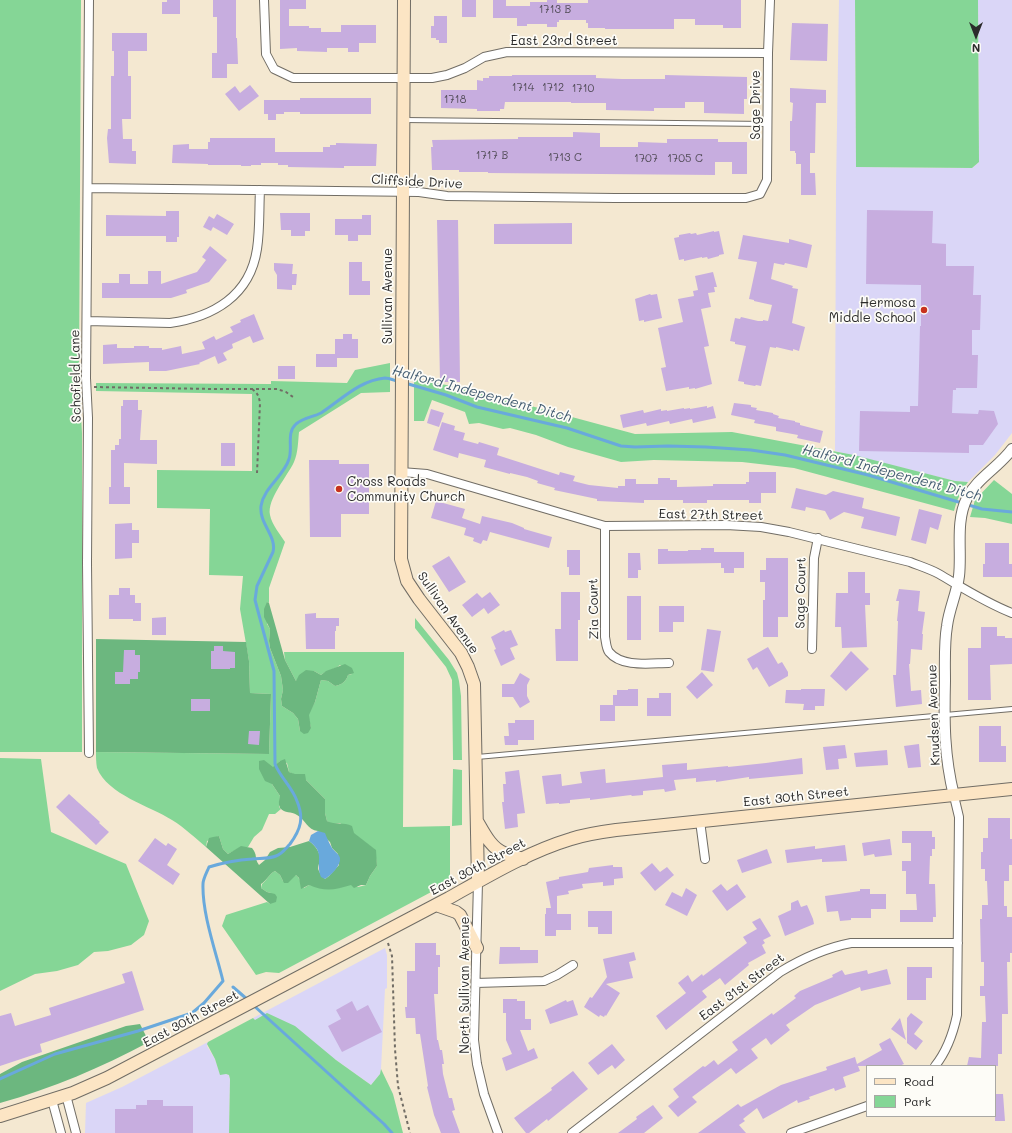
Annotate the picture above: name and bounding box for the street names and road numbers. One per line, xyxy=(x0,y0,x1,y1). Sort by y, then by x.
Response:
street label: East 23rd Street xyxy=(511,33,617,49)
street label: Sage Drive xyxy=(748,70,764,140)
street label: Cliffside Drive xyxy=(371,172,463,192)
street label: Sullivan Avenue xyxy=(380,248,396,344)
street label: Schofield Lane xyxy=(67,329,85,423)
street label: East 27th Street xyxy=(658,506,764,524)
street label: Sage Court xyxy=(793,557,809,629)
street label: Sullivan Avenue xyxy=(414,569,482,657)
street label: Zia Court xyxy=(586,578,602,640)
street label: Knudsen Avenue xyxy=(924,664,944,766)
street label: East 30th Street xyxy=(742,784,850,810)
street label: East 30th Street xyxy=(428,835,528,899)
street label: North Sullivan Avenue xyxy=(457,916,473,1054)
street label: East 31st Street xyxy=(696,950,788,1024)
street label: East 30th Street xyxy=(141,987,241,1051)

